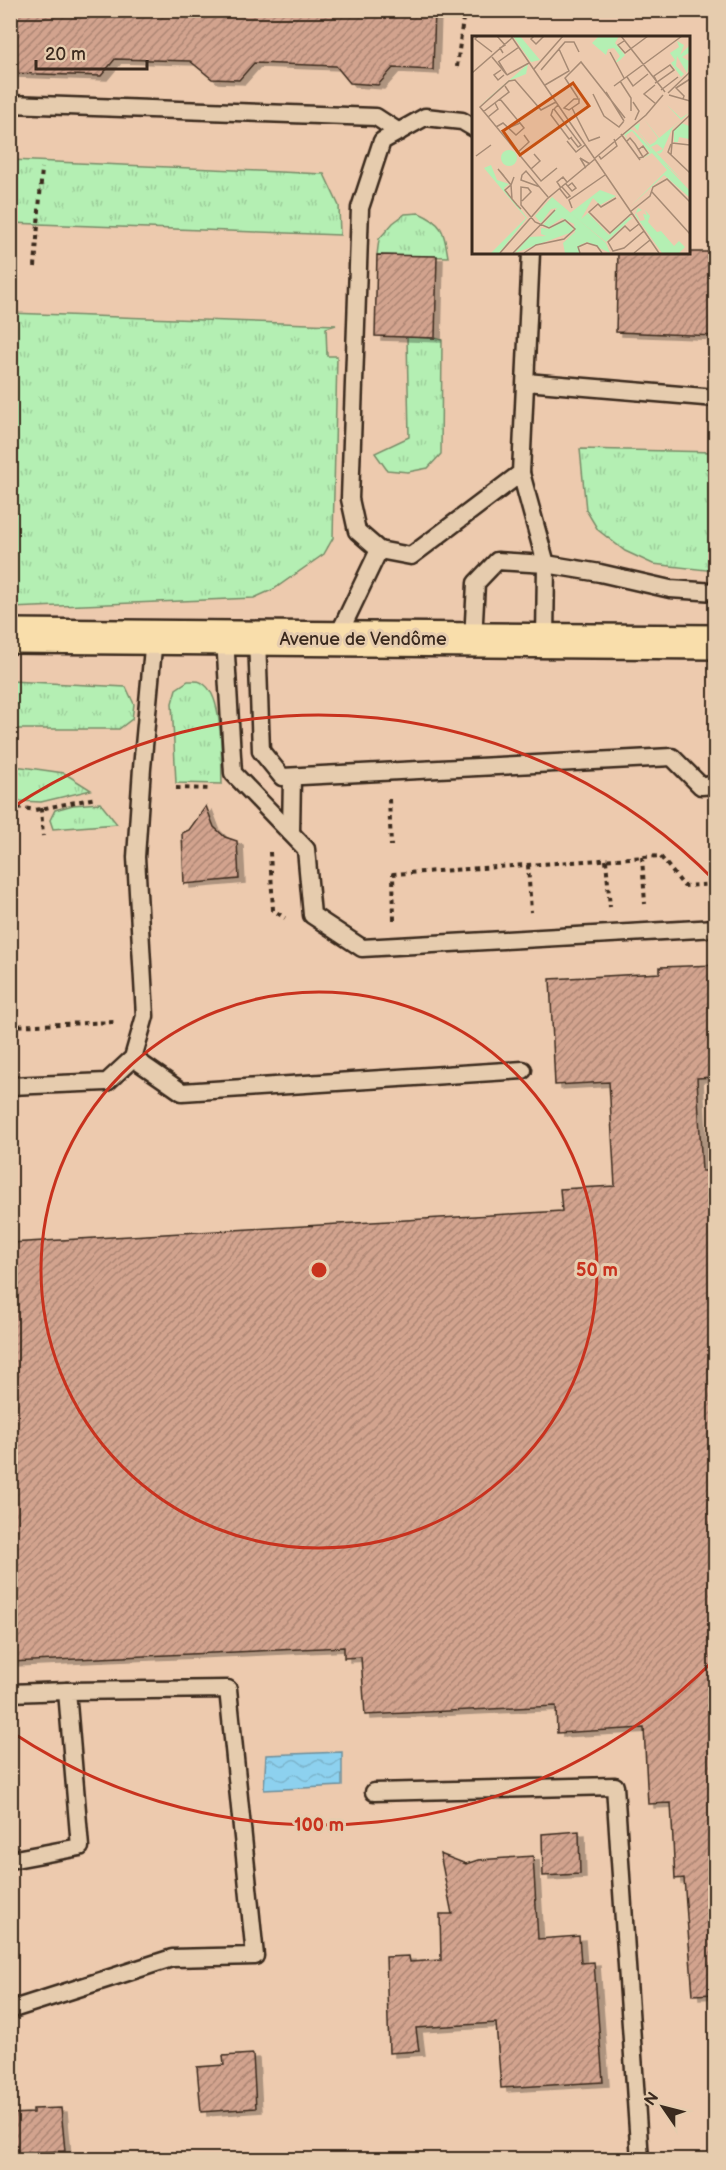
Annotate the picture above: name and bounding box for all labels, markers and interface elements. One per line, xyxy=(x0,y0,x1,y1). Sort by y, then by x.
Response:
scale bar xyxy=(36,33,147,71)
inset map xyxy=(472,36,690,254)
text: 20 m xyxy=(45,44,86,65)
street label: Avenue de Vendôme xyxy=(279,629,447,650)
centre of rings xyxy=(309,1260,329,1280)
text: 50 m xyxy=(576,1260,618,1281)
text: 100 m xyxy=(294,1815,344,1836)
north arrow xyxy=(633,2077,693,2137)
text: N xyxy=(641,2089,663,2110)

